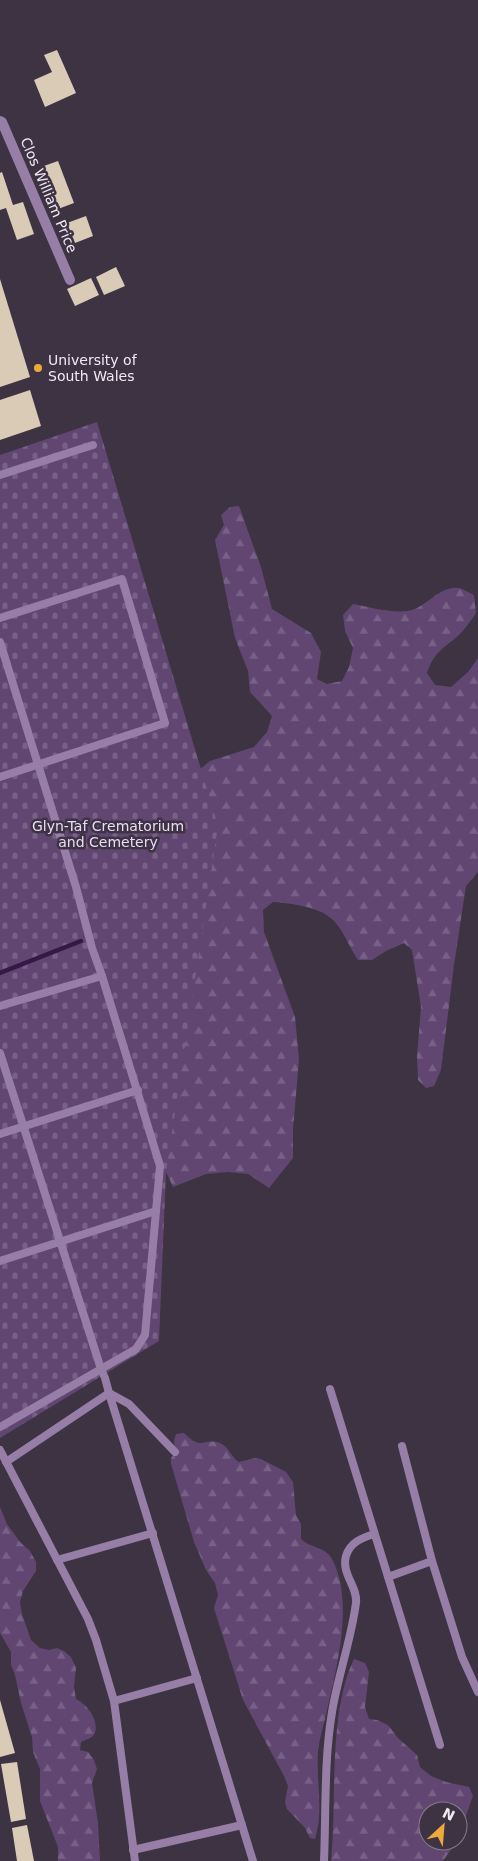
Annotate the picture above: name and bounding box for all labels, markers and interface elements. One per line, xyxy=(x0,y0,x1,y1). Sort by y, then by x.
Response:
street label: Clos William Price xyxy=(17,135,81,255)
place label: University of South Wales xyxy=(48,352,138,384)
marker: University of South Wales xyxy=(32,362,44,374)
park label: Glyn-Taf Crematorium and Cemetery xyxy=(32,818,184,850)
north arrow xyxy=(418,1801,468,1851)
text: N xyxy=(440,1805,457,1824)

